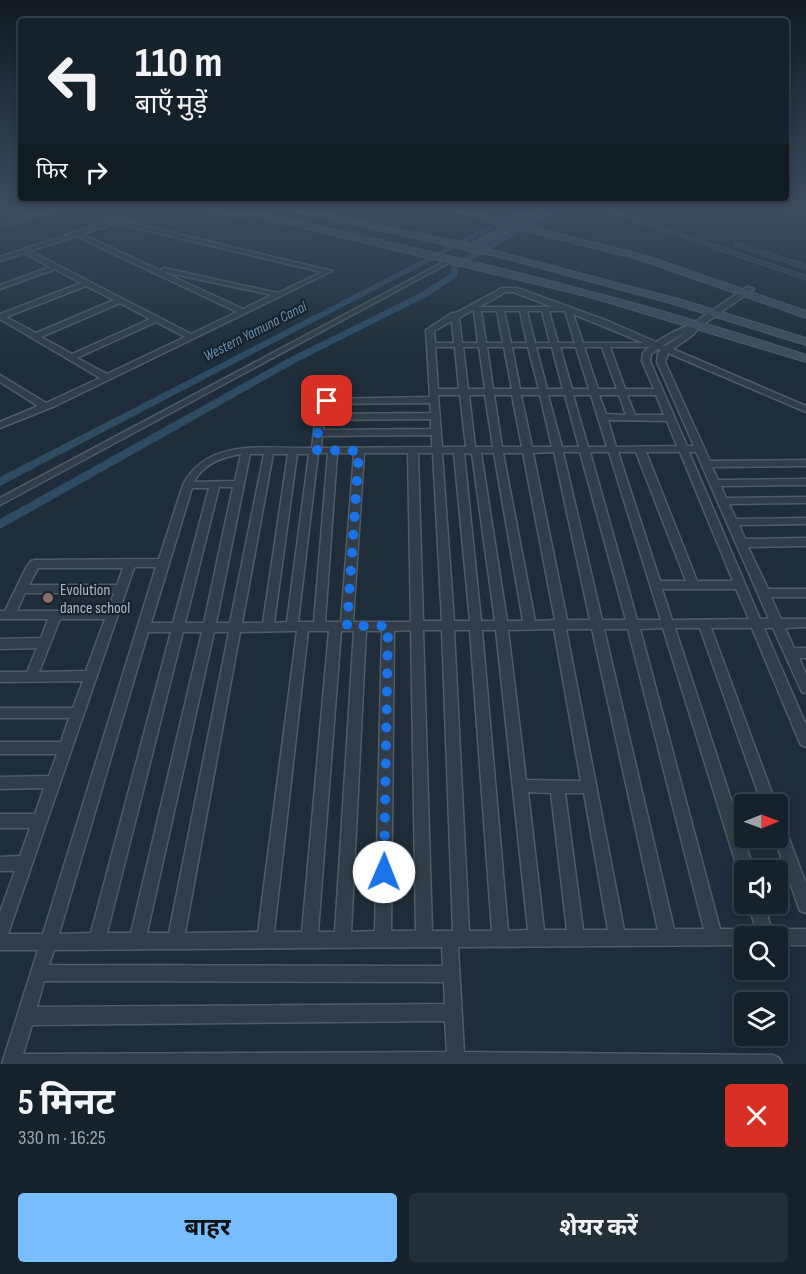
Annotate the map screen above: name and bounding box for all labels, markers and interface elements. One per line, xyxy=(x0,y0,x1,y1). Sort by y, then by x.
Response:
text: 110 m xyxy=(135,38,222,89)
icon: left xyxy=(36,42,114,120)
text: बाएँ मुड़ें xyxy=(135,89,207,121)
icon: right xyxy=(80,156,113,189)
text: फिर xyxy=(36,158,68,185)
water label: Western Yamuna Canal xyxy=(200,297,311,366)
pin xyxy=(301,375,352,426)
icon: arrive xyxy=(310,384,343,417)
place label: Evolution dance school xyxy=(60,581,130,618)
marker: Evolution dance school xyxy=(41,591,55,605)
north arrow xyxy=(734,794,788,848)
map controls xyxy=(734,794,788,1046)
position arrow xyxy=(352,840,416,904)
button: sound xyxy=(734,860,788,914)
button: search xyxy=(734,926,788,980)
button: layers xyxy=(734,992,788,1046)
text: 5 मिनट xyxy=(18,1082,115,1125)
button: close xyxy=(725,1084,788,1147)
text: 330 m · 16:25 xyxy=(18,1126,106,1150)
button: बाहर xyxy=(18,1193,397,1262)
button: शेयर करें xyxy=(409,1193,788,1262)

